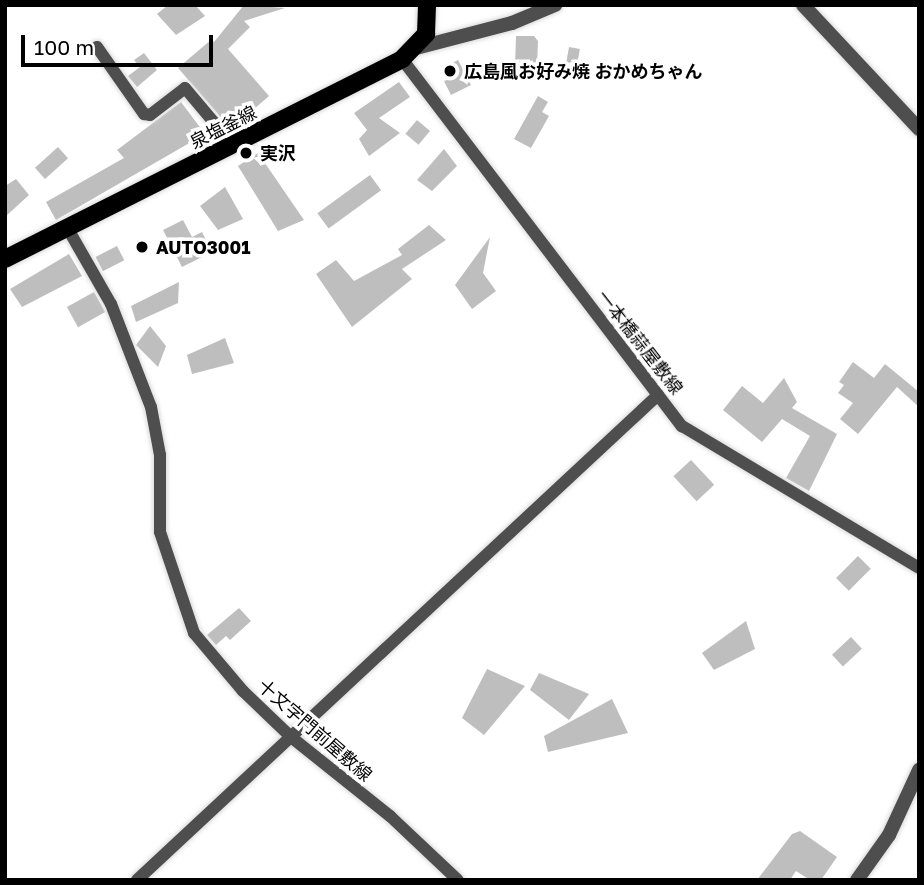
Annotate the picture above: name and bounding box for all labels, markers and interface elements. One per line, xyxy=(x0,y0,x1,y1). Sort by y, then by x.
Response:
scale bar xyxy=(24,21,217,65)
text: 100 m xyxy=(34,34,94,60)
place label: 広島風お好み焼 おかめちゃん xyxy=(464,60,702,82)
marker: 広島風お好み焼 おかめちゃん xyxy=(442,63,458,79)
street label: 泉塩釜線 xyxy=(186,101,260,153)
place label: 実沢 xyxy=(260,142,296,164)
marker: 実沢 xyxy=(238,145,254,161)
place label: AUTO3001 xyxy=(156,236,251,258)
marker: AUTO3001 xyxy=(134,239,150,255)
street label: 一本橋蒜屋敷線 xyxy=(593,286,687,398)
street label: 十文字門前屋敷線 xyxy=(254,675,376,785)

